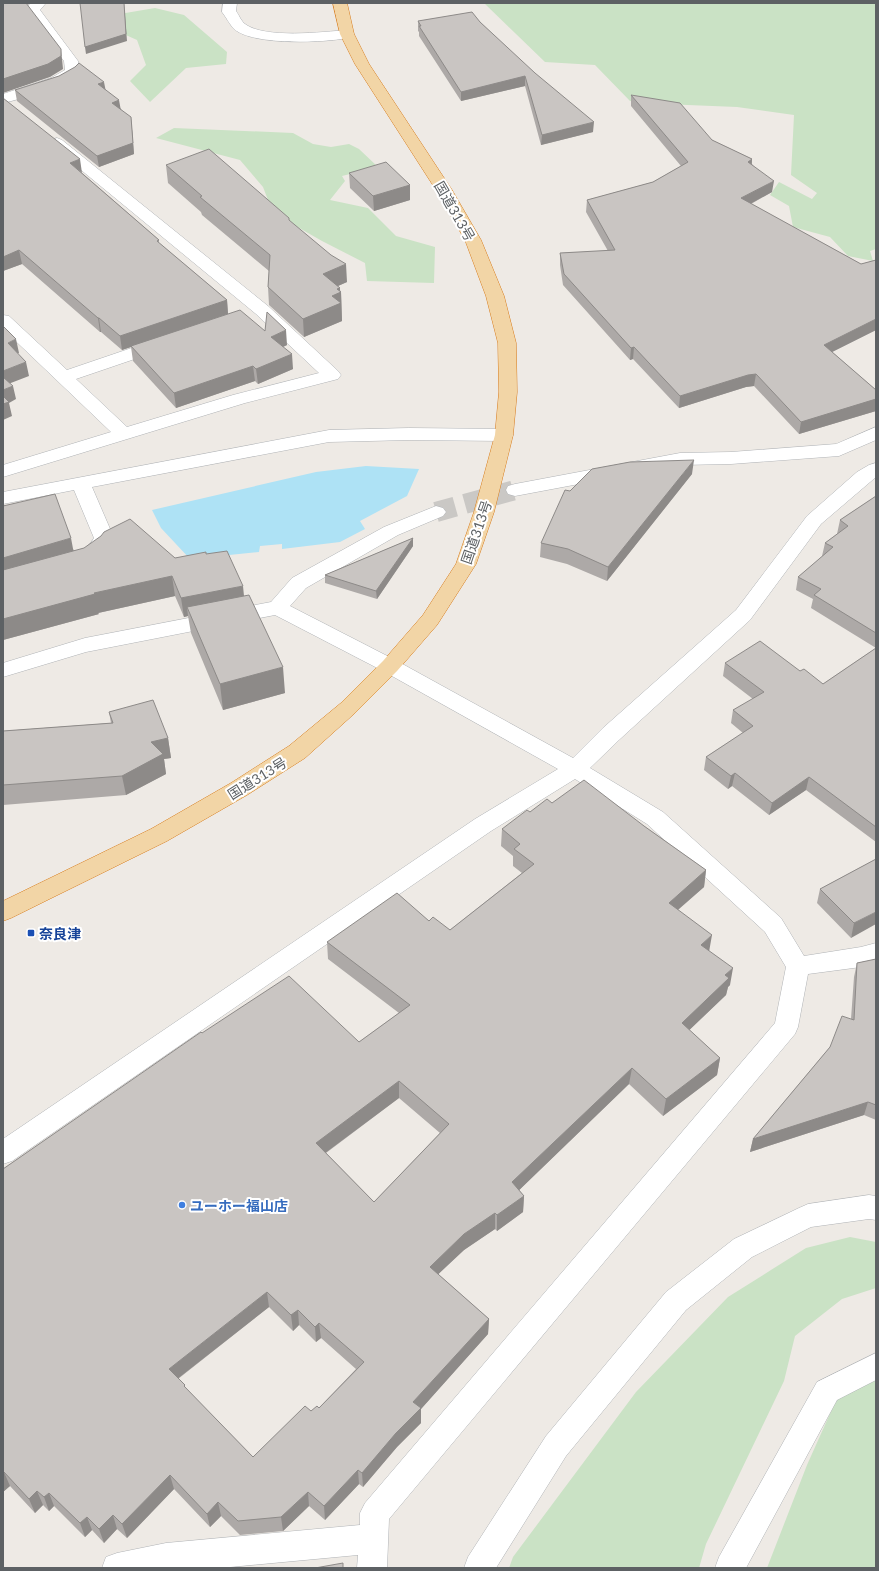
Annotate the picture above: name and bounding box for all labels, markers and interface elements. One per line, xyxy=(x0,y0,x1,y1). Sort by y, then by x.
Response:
street label: 国道313号 xyxy=(431,178,479,244)
street label: 国道313号 xyxy=(457,498,495,566)
street label: 国道313号 xyxy=(224,753,290,803)
place label: 奈良津 xyxy=(39,925,81,942)
marker: 奈良津 xyxy=(26,928,36,938)
place label: ユーホー福山店 xyxy=(190,1197,288,1214)
marker: ユーホー福山店 xyxy=(177,1200,187,1210)

